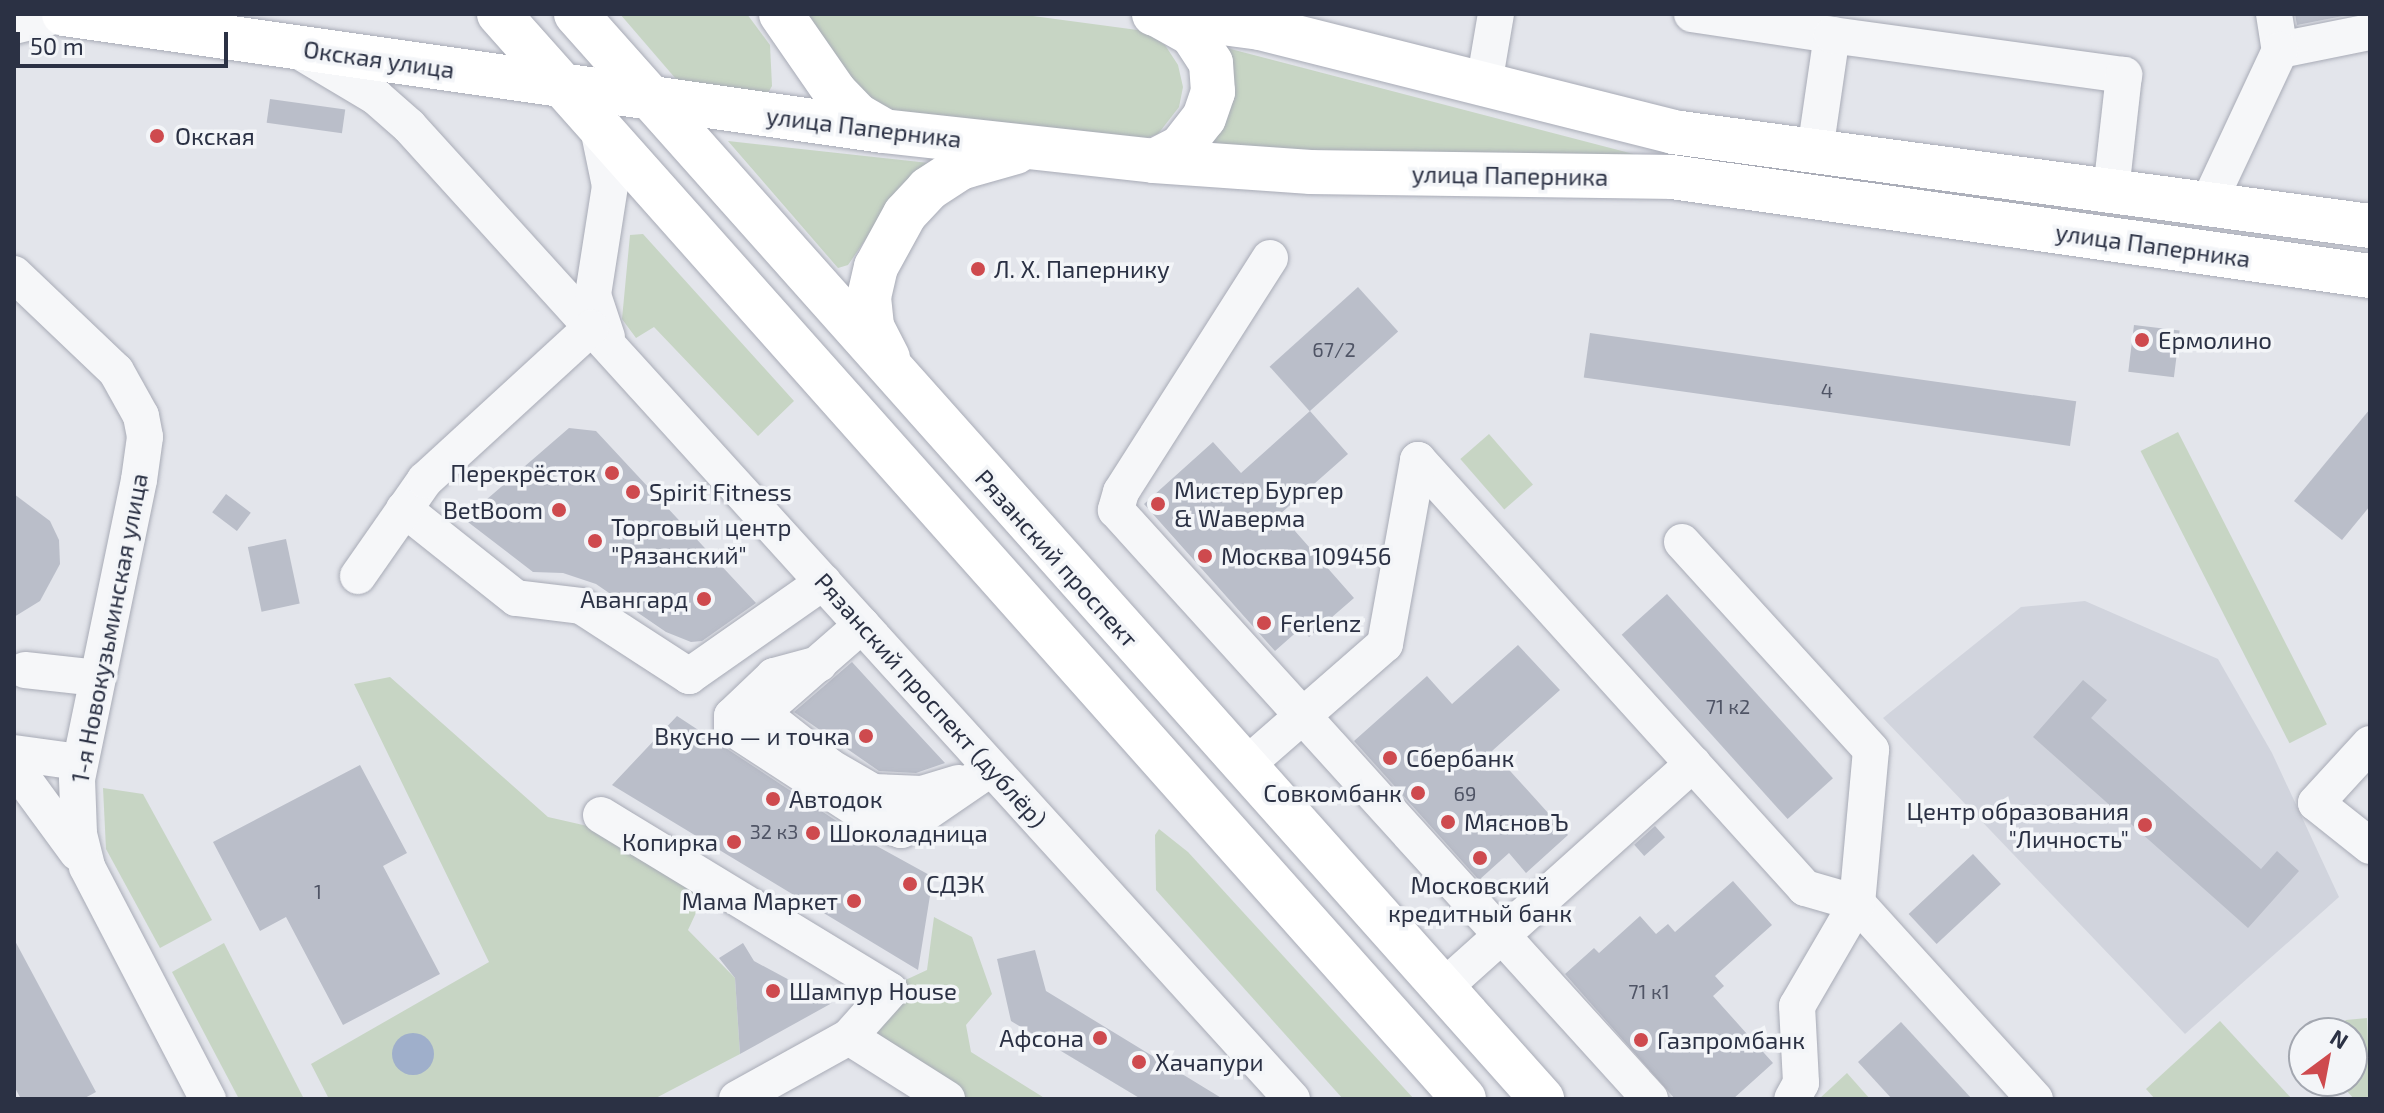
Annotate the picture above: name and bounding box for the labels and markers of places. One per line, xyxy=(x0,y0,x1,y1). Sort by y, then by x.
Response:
place label: Окская xyxy=(175,122,255,150)
marker: Окская xyxy=(146,125,168,147)
place label: Л. Х. Папернику xyxy=(994,255,1170,283)
marker: Л. Х. Папернику xyxy=(969,260,987,278)
place label: Ермолино xyxy=(2158,326,2272,354)
marker: Ермолино xyxy=(2133,331,2151,349)
place label: Перекрёсток xyxy=(450,459,596,487)
marker: Перекрёсток xyxy=(603,464,621,482)
place label: Мистер Бургер & Wаверма xyxy=(1174,476,1344,532)
place label: Spirit Fitness xyxy=(649,478,792,506)
marker: Spirit Fitness xyxy=(624,483,642,501)
marker: Мистер Бургер & Wаверма xyxy=(1149,495,1167,513)
place label: BetBoom xyxy=(443,496,543,524)
marker: BetBoom xyxy=(550,501,568,519)
place label: Торговый центр "Рязанский" xyxy=(611,513,791,569)
marker: Торговый центр "Рязанский" xyxy=(586,532,604,550)
place label: Москва 109456 xyxy=(1221,542,1391,570)
marker: Москва 109456 xyxy=(1196,547,1214,565)
place label: Авангард xyxy=(580,585,688,613)
marker: Авангард xyxy=(695,590,713,608)
place label: Ferlenz xyxy=(1280,609,1361,637)
marker: Ferlenz xyxy=(1255,614,1273,632)
place label: Вкусно — и точка xyxy=(654,722,850,750)
marker: Вкусно — и точка xyxy=(857,727,875,745)
place label: Сбербанк xyxy=(1406,744,1514,772)
marker: Сбербанк xyxy=(1381,749,1399,767)
place label: Совкомбанк xyxy=(1263,779,1402,807)
marker: Совкомбанк xyxy=(1409,784,1427,802)
place label: Автодок xyxy=(789,785,883,813)
marker: Автодок xyxy=(764,790,782,808)
place label: Центр образования "Личность" xyxy=(1906,797,2129,853)
place label: МясновЪ xyxy=(1464,808,1569,836)
marker: МясновЪ xyxy=(1439,813,1457,831)
marker: Центр образования "Личность" xyxy=(2136,816,2154,834)
place label: Шоколадница xyxy=(829,819,988,847)
marker: Шоколадница xyxy=(804,824,822,842)
place label: Копирка xyxy=(622,828,718,856)
marker: Копирка xyxy=(725,833,743,851)
marker: Московский кредитный банк xyxy=(1471,849,1489,867)
place label: СДЭК xyxy=(926,870,985,898)
place label: Московский кредитный банк xyxy=(1388,871,1572,927)
marker: СДЭК xyxy=(901,875,919,893)
place label: Мама Маркет xyxy=(682,887,838,915)
marker: Мама Маркет xyxy=(845,892,863,910)
place label: Шампур House xyxy=(789,977,957,1005)
marker: Шампур House xyxy=(764,982,782,1000)
place label: Афсона xyxy=(999,1024,1084,1052)
place label: Газпромбанк xyxy=(1657,1026,1805,1054)
marker: Афсона xyxy=(1091,1029,1109,1047)
marker: Газпромбанк xyxy=(1632,1031,1650,1049)
place label: Хачапури xyxy=(1155,1048,1264,1076)
marker: Хачапури xyxy=(1130,1053,1148,1071)

